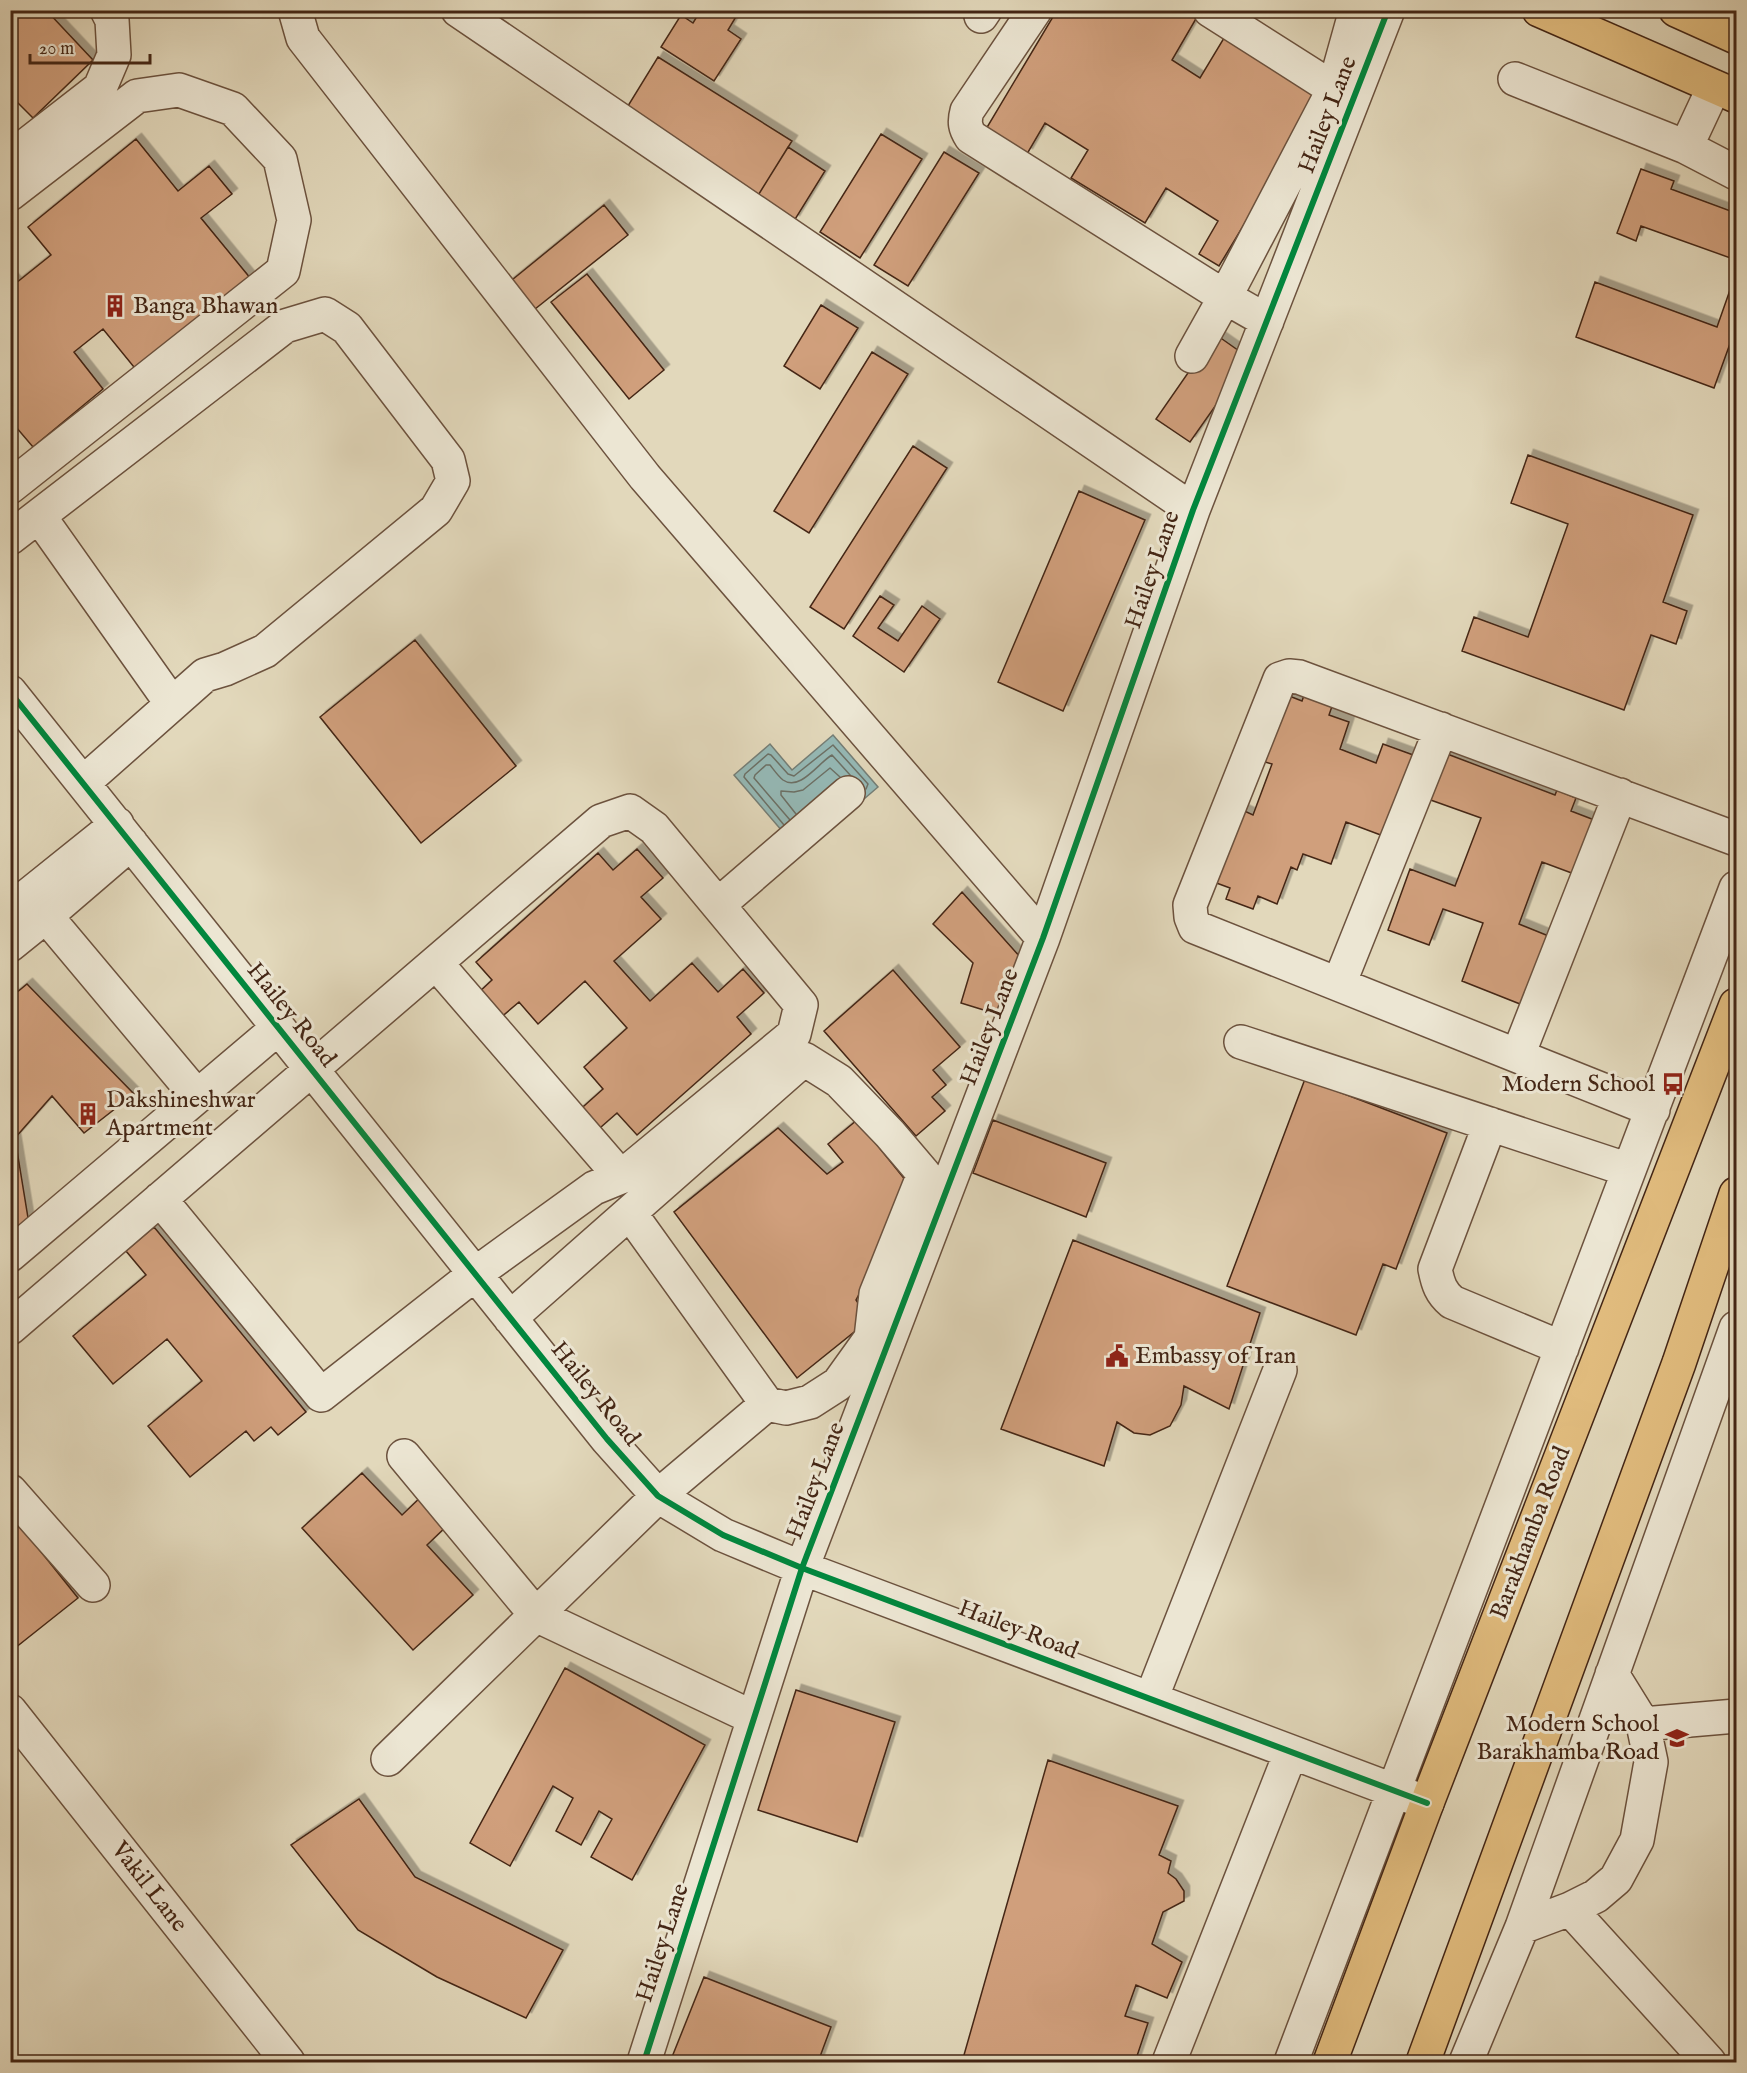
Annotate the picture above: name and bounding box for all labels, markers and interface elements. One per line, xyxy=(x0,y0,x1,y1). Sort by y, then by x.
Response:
scale bar xyxy=(30,27,150,65)
text: 20 m xyxy=(39,38,74,61)
street label: Hailey Lane xyxy=(1291,52,1365,178)
place label: Banga Bhawan xyxy=(133,291,278,322)
building icon: Banga Bhawan xyxy=(102,293,128,319)
street label: Hailey Lane xyxy=(1118,507,1188,633)
street label: Hailey Road xyxy=(239,956,343,1074)
street label: Hailey Lane xyxy=(953,964,1027,1090)
place label: Modern School xyxy=(1501,1069,1655,1100)
bus stop icon: Modern School xyxy=(1660,1071,1686,1097)
place label: Dakshineshwar Apartment xyxy=(105,1085,256,1144)
building icon: Dakshineshwar Apartment xyxy=(75,1101,101,1127)
street label: Hailey Road xyxy=(543,1335,647,1453)
place label: Embassy of Iran xyxy=(1135,1341,1297,1372)
public building icon: Embassy of Iran xyxy=(1104,1343,1130,1369)
street label: Hailey Lane xyxy=(779,1418,853,1544)
street label: Barakhamba Road xyxy=(1484,1442,1578,1624)
street label: Hailey Road xyxy=(954,1593,1083,1667)
place label: Modern School Barakhamba Road xyxy=(1476,1709,1659,1768)
school or university icon: Modern School Barakhamba Road xyxy=(1664,1725,1690,1751)
street label: Vakil Lane xyxy=(103,1835,194,1939)
street label: Hailey Lane xyxy=(629,1880,697,2006)

